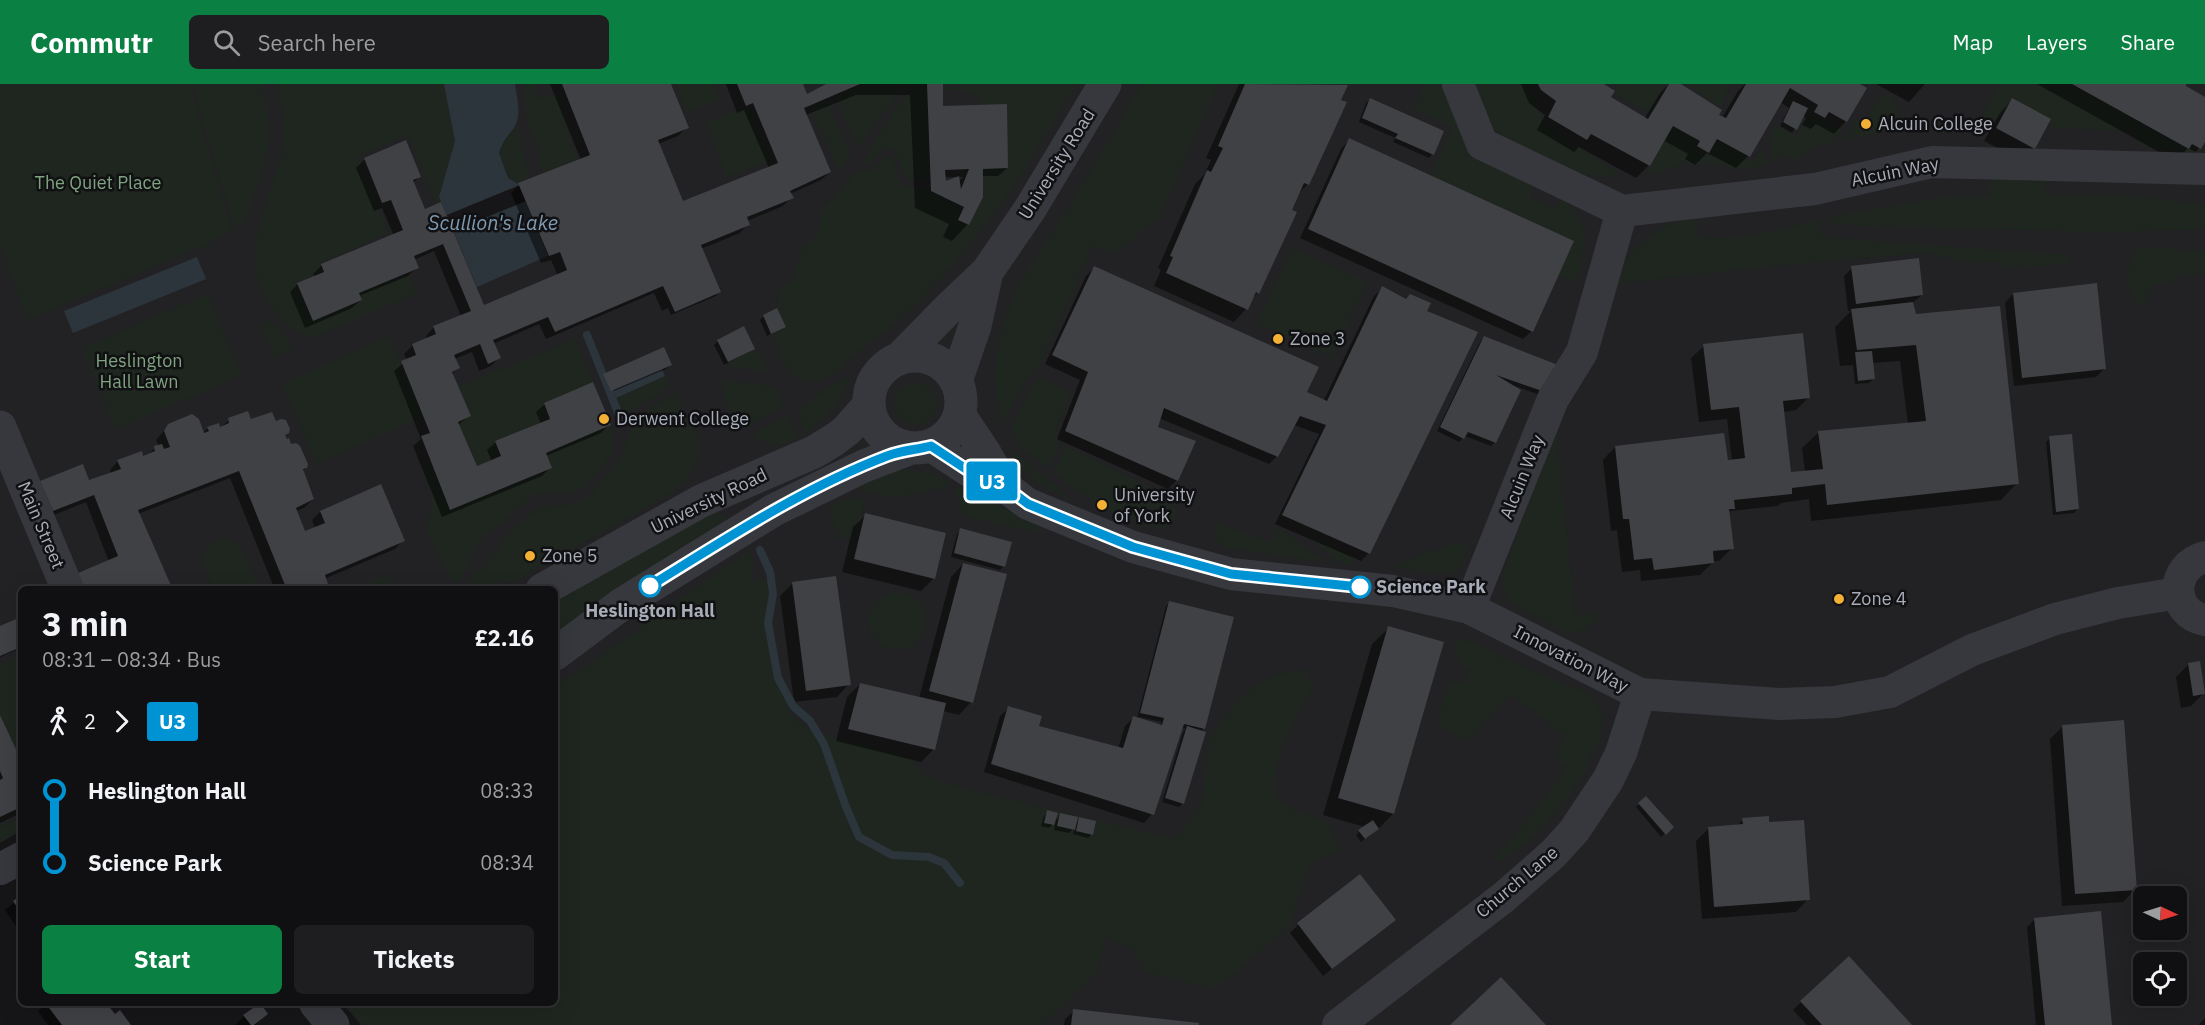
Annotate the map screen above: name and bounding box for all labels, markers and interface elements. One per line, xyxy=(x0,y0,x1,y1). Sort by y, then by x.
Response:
search box xyxy=(189,15,609,69)
text: Commutr xyxy=(30,24,153,61)
icon: search xyxy=(210,26,243,59)
text: Search here xyxy=(258,28,376,57)
text: Map xyxy=(1953,28,1993,56)
text: Layers xyxy=(2026,28,2088,56)
text: Share xyxy=(2121,28,2175,56)
street label: University Road xyxy=(1013,104,1100,223)
place label: Alcuin College xyxy=(1878,112,1993,135)
marker: Alcuin College xyxy=(1859,117,1873,131)
street label: Alcuin Way xyxy=(1849,152,1941,191)
park label: The Quiet Place xyxy=(35,171,162,194)
water label: Scullion's Lake xyxy=(428,209,558,236)
place label: Zone 3 xyxy=(1290,327,1346,350)
marker: Zone 3 xyxy=(1271,332,1285,346)
park label: Heslington Hall Lawn xyxy=(95,349,183,393)
place label: Derwent College xyxy=(616,407,749,430)
marker: Derwent College xyxy=(597,412,611,426)
street label: Alcuin Way xyxy=(1494,431,1549,522)
line badge: U3 xyxy=(965,462,1019,500)
street label: University Road xyxy=(647,463,771,539)
text: U3 xyxy=(978,467,1006,495)
street label: Main Street xyxy=(13,478,70,572)
place label: University of York xyxy=(1114,483,1195,527)
marker: University of York xyxy=(1095,498,1109,512)
place label: Zone 5 xyxy=(542,544,598,567)
marker: Zone 5 xyxy=(523,549,537,563)
marker: Heslington Hall xyxy=(639,575,661,597)
place label: Science Park xyxy=(1376,575,1486,598)
marker: Science Park xyxy=(1349,576,1371,598)
place label: Zone 4 xyxy=(1851,587,1907,610)
marker: Zone 4 xyxy=(1832,592,1846,606)
place label: Heslington Hall xyxy=(585,599,715,622)
text: 3 min xyxy=(42,602,128,645)
street label: Innovation Way xyxy=(1510,620,1632,697)
text: £2.16 xyxy=(475,623,534,652)
text: 08:31 – 08:34 · Bus xyxy=(42,646,221,673)
icon: walk xyxy=(42,705,75,738)
icon: forward xyxy=(105,705,138,738)
text: U3 xyxy=(159,707,186,735)
text: 2 xyxy=(84,708,96,735)
text: Heslington Hall xyxy=(88,776,246,805)
text: 08:33 xyxy=(480,777,534,804)
street label: Church Lane xyxy=(1471,840,1563,923)
text: Science Park xyxy=(88,848,222,877)
text: 08:34 xyxy=(480,849,534,876)
north arrow xyxy=(2133,886,2187,940)
map controls xyxy=(2133,886,2187,1006)
button: Start xyxy=(42,925,282,994)
button: Tickets xyxy=(294,925,534,994)
button: locate xyxy=(2133,952,2187,1006)

